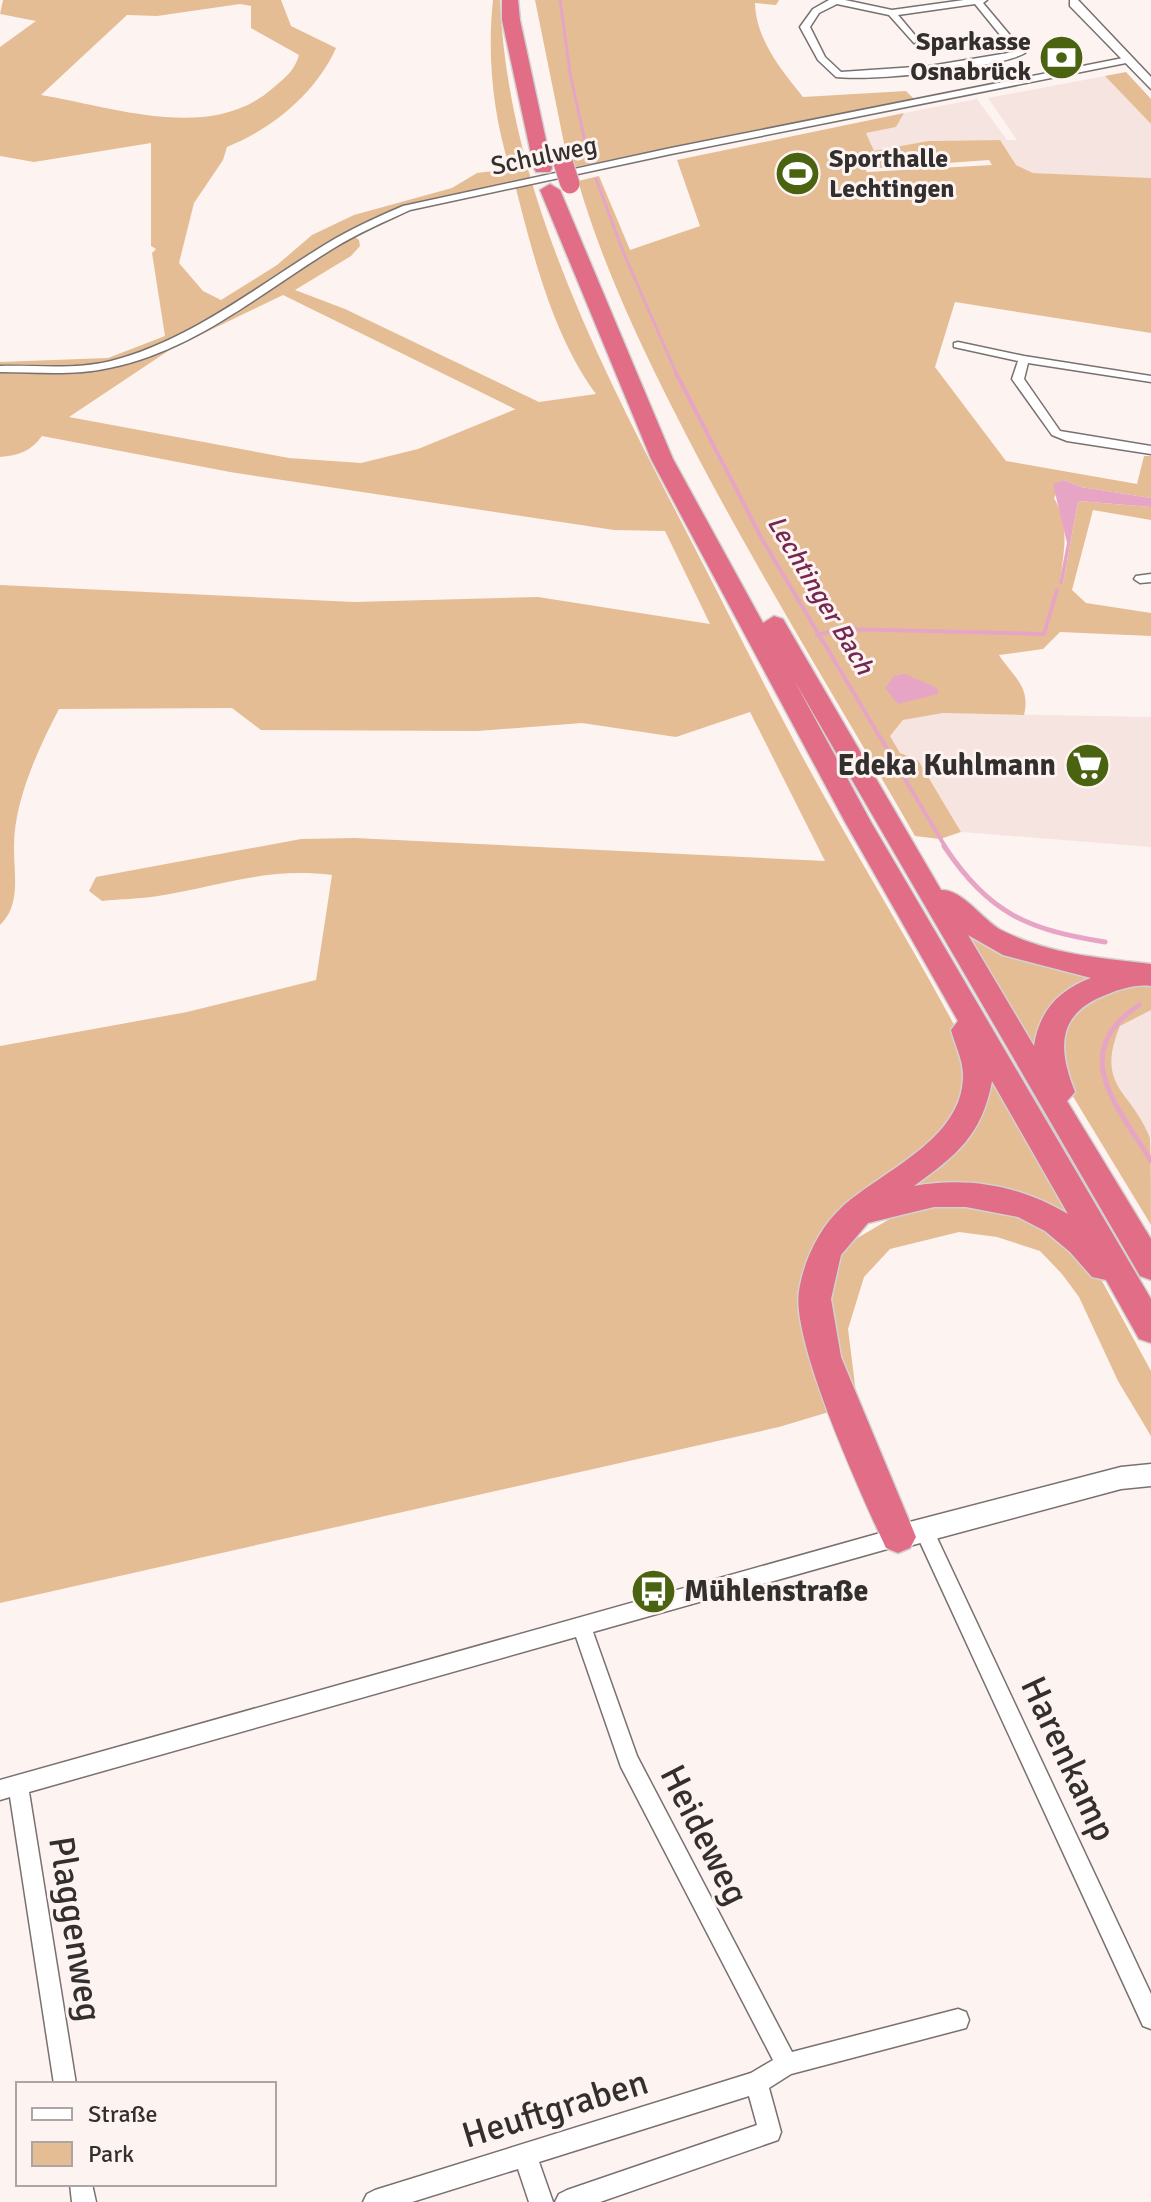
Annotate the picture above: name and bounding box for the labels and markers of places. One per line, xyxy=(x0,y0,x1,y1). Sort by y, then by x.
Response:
place label: Sparkasse Osnabrück xyxy=(910,26,1031,88)
bank icon: Sparkasse Osnabrück xyxy=(1038,33,1086,81)
place label: Sporthalle Lechtingen xyxy=(829,143,955,205)
sports icon: Sporthalle Lechtingen xyxy=(774,150,822,198)
supermarket icon: Edeka Kuhlmann xyxy=(1063,741,1111,789)
place label: Edeka Kuhlmann xyxy=(838,747,1056,784)
bus stop icon: Mühlenstraße xyxy=(629,1567,677,1615)
place label: Mühlenstraße xyxy=(684,1573,868,1610)

